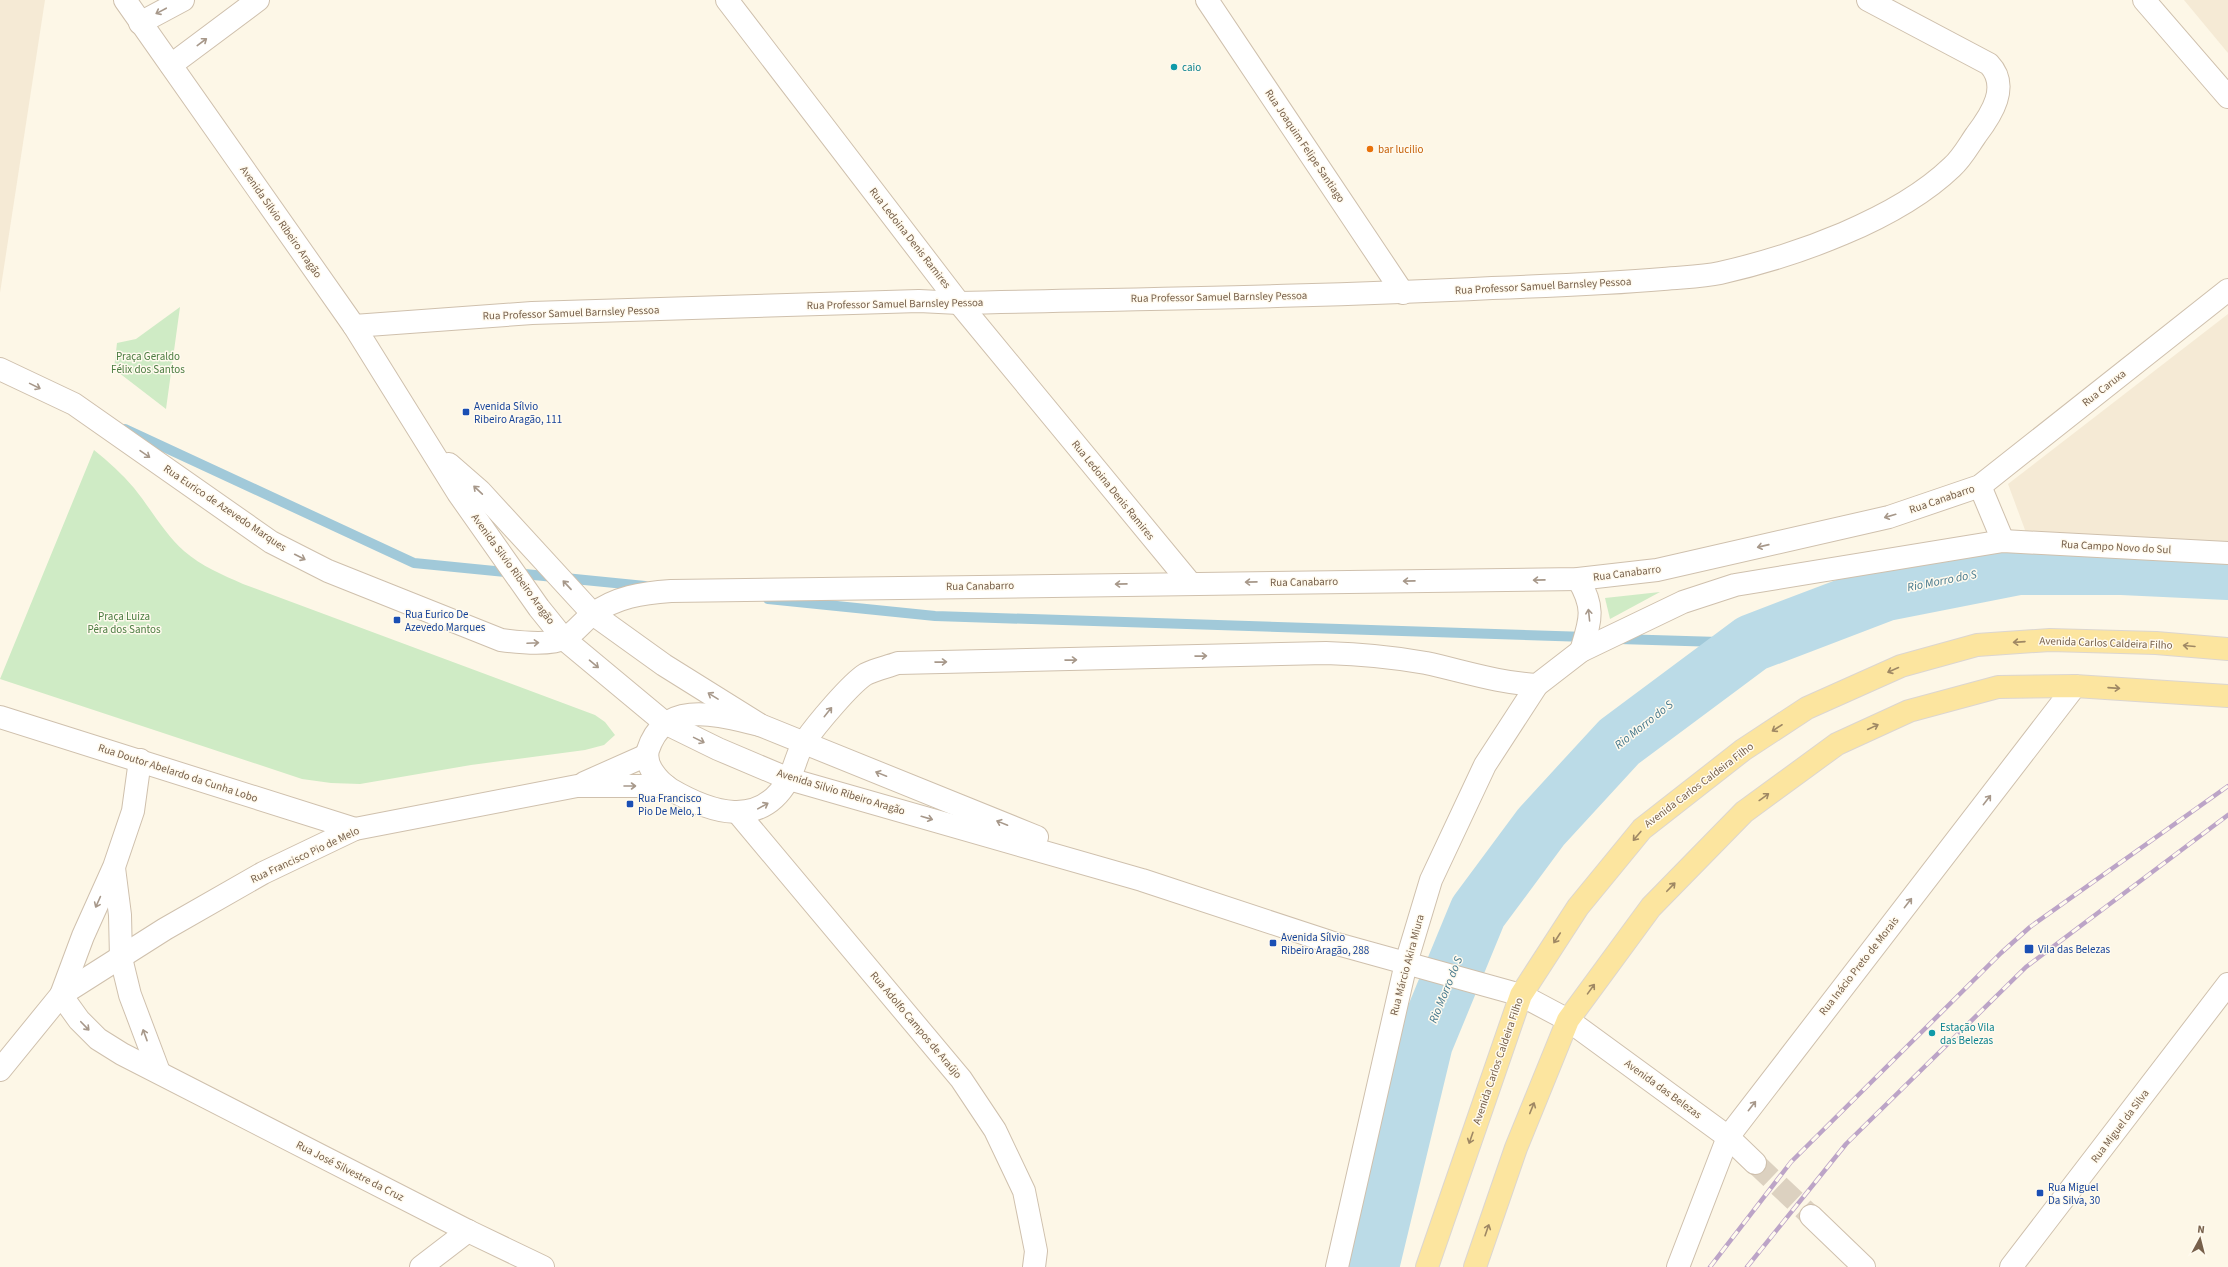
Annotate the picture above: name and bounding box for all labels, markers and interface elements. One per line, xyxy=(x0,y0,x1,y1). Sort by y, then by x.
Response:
one-way arrow xyxy=(155,8,167,16)
one-way arrow xyxy=(197,38,208,46)
place label: caio xyxy=(1182,60,1201,75)
marker: caio xyxy=(1169,62,1179,72)
street label: Rua Joaquim Felipe Santiago xyxy=(1261,86,1349,206)
place label: bar lucilio xyxy=(1378,142,1424,157)
marker: bar lucilio xyxy=(1365,144,1375,154)
street label: Avenida Silvio Ribeiro Aragão xyxy=(237,163,325,281)
street label: Rua Ledoina Denis Ramires xyxy=(866,184,954,292)
street label: Rua Professor Samuel Barnsley Pessoa xyxy=(1454,274,1632,298)
street label: Rua Professor Samuel Barnsley Pessoa xyxy=(1131,288,1307,306)
street label: Rua Professor Samuel Barnsley Pessoa xyxy=(807,295,983,313)
street label: Rua Professor Samuel Barnsley Pessoa xyxy=(482,302,660,324)
park label: Praça Geraldo Félix dos Santos xyxy=(111,349,185,377)
street label: Rua Caruxa xyxy=(2079,366,2129,410)
one-way arrow xyxy=(29,383,41,390)
place label: Avenida Sílvio Ribeiro Aragão, 111 xyxy=(474,399,562,427)
marker: Avenida Sílvio Ribeiro Aragão, 111 xyxy=(461,407,471,417)
street label: Rua Ledoina Denis Ramires xyxy=(1068,437,1158,543)
one-way arrow xyxy=(140,450,151,458)
street label: Rua Eurico de Azevedo Marques xyxy=(161,461,290,555)
street label: Rua Canabarro xyxy=(1907,481,1977,517)
one-way arrow xyxy=(473,485,483,495)
street label: Avenida Silvio Ribeiro Aragão xyxy=(468,511,558,627)
one-way arrow xyxy=(1884,513,1897,520)
street label: Rua Campo Novo do Sul xyxy=(2060,537,2172,557)
one-way arrow xyxy=(1757,542,1770,550)
one-way arrow xyxy=(294,554,306,561)
street label: Rua Canabarro xyxy=(1592,561,1662,585)
water label: Rio Morro do S xyxy=(1906,566,1979,596)
street label: Rua Canabarro xyxy=(1270,574,1338,590)
one-way arrow xyxy=(1533,576,1546,584)
one-way arrow xyxy=(1403,577,1416,585)
street label: Rua Canabarro xyxy=(946,578,1014,594)
one-way arrow xyxy=(1245,578,1258,586)
one-way arrow xyxy=(562,580,571,590)
one-way arrow xyxy=(1115,580,1128,588)
place label: Rua Eurico De Azevedo Marques xyxy=(405,607,486,635)
park label: Praça Luiza Pêra dos Santos xyxy=(87,609,161,637)
one-way arrow xyxy=(1586,609,1593,622)
marker: Rua Eurico De Azevedo Marques xyxy=(392,615,402,625)
street label: Avenida Carlos Caldeira Filho xyxy=(2039,633,2173,653)
one-way arrow xyxy=(2013,638,2026,645)
one-way arrow xyxy=(526,639,539,646)
one-way arrow xyxy=(2183,643,2196,650)
one-way arrow xyxy=(1194,653,1207,660)
one-way arrow xyxy=(1064,656,1077,663)
one-way arrow xyxy=(934,658,947,666)
one-way arrow xyxy=(589,659,599,668)
one-way arrow xyxy=(1887,667,1899,674)
one-way arrow xyxy=(2107,685,2120,692)
one-way arrow xyxy=(707,691,719,699)
water label: Rio Morro do S xyxy=(1611,696,1678,753)
one-way arrow xyxy=(824,706,833,717)
one-way arrow xyxy=(1867,723,1879,730)
one-way arrow xyxy=(1772,724,1783,732)
one-way arrow xyxy=(693,736,705,744)
street label: Avenida Carlos Caldeira Filho xyxy=(1641,739,1757,831)
street label: Rua Doutor Abelardo da Cunha Lobo xyxy=(96,740,260,806)
street label: Avenida Silvio Ribeiro Aragão xyxy=(775,765,907,819)
one-way arrow xyxy=(876,769,888,777)
one-way arrow xyxy=(623,782,636,790)
place label: Rua Francisco Pio De Melo, 1 xyxy=(638,791,702,819)
one-way arrow xyxy=(1759,793,1770,801)
one-way arrow xyxy=(1983,794,1991,805)
marker: Rua Francisco Pio De Melo, 1 xyxy=(625,799,635,809)
one-way arrow xyxy=(757,801,769,809)
one-way arrow xyxy=(920,815,933,822)
one-way arrow xyxy=(996,818,1008,826)
street label: Rua Francisco Pio de Melo xyxy=(248,823,362,887)
one-way arrow xyxy=(1632,830,1641,841)
one-way arrow xyxy=(1666,882,1675,892)
one-way arrow xyxy=(94,896,101,908)
one-way arrow xyxy=(1904,897,1912,908)
street label: Rua Márcio Akira Miura xyxy=(1386,913,1428,1017)
street label: Rua Inácio Preto de Morais xyxy=(1816,913,1903,1018)
place label: Avenida Sílvio Ribeiro Aragão, 288 xyxy=(1281,930,1370,958)
one-way arrow xyxy=(1553,932,1561,943)
marker: Avenida Sílvio Ribeiro Aragão, 288 xyxy=(1268,938,1278,948)
place label: Vila das Belezas xyxy=(2038,942,2111,957)
marker: Vila das Belezas xyxy=(2023,943,2035,955)
water label: Rio Morro do S xyxy=(1425,953,1467,1026)
street label: Rua Adolfo Campos de Araújo xyxy=(867,968,965,1082)
one-way arrow xyxy=(1587,984,1595,995)
street label: Avenida Carlos Caldeira Filho xyxy=(1469,996,1527,1126)
place label: Estação Vila das Belezas xyxy=(1940,1020,1995,1048)
one-way arrow xyxy=(80,1021,90,1031)
marker: Estação Vila das Belezas xyxy=(1927,1028,1937,1038)
one-way arrow xyxy=(141,1030,149,1042)
street label: Avenida das Belezas xyxy=(1621,1056,1705,1122)
street label: Rua Miguel da Silva xyxy=(2087,1086,2153,1166)
one-way arrow xyxy=(1747,1100,1756,1111)
one-way arrow xyxy=(1529,1103,1537,1115)
one-way arrow xyxy=(1467,1131,1474,1144)
street label: Rua José Silvestre da Cruz xyxy=(293,1137,407,1205)
place label: Rua Miguel Da Silva, 30 xyxy=(2048,1180,2100,1208)
marker: Rua Miguel Da Silva, 30 xyxy=(2035,1188,2045,1198)
north arrow xyxy=(2180,1219,2220,1259)
text: N xyxy=(2197,1222,2206,1237)
one-way arrow xyxy=(1484,1225,1492,1237)

